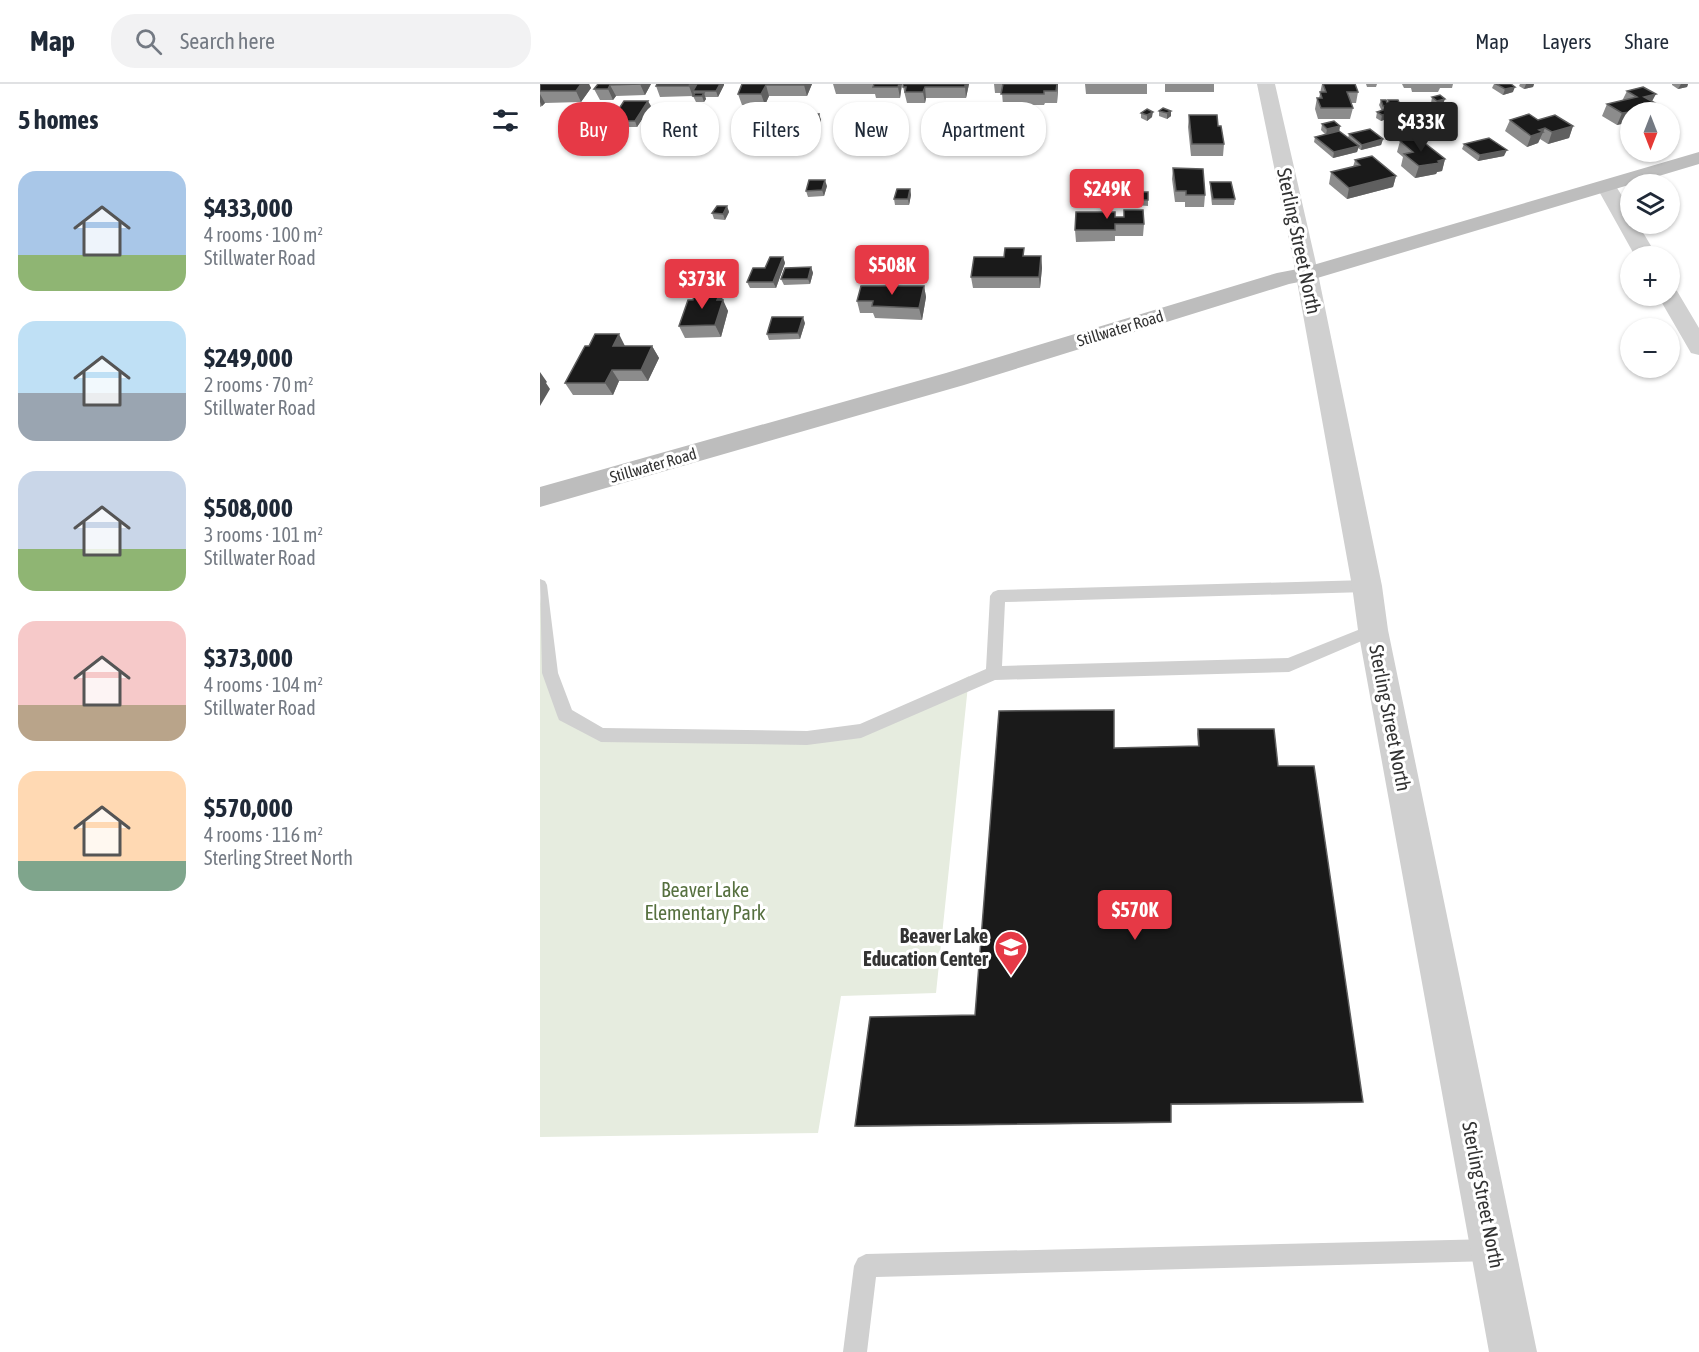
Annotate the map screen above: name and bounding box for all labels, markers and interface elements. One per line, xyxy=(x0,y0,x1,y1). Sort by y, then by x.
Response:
search box xyxy=(111,14,531,68)
text: Map xyxy=(30,25,75,57)
icon: search xyxy=(132,25,165,58)
text: Search here xyxy=(180,28,275,54)
text: Map xyxy=(1475,29,1509,53)
text: Layers xyxy=(1542,29,1592,53)
text: Share xyxy=(1625,29,1669,53)
chip: Buy xyxy=(558,102,629,156)
chip: Rent xyxy=(641,102,719,156)
chip: Filters xyxy=(731,102,821,156)
chip: New xyxy=(833,102,909,156)
chip: Apartment xyxy=(921,102,1046,156)
pin: $433K xyxy=(1379,102,1463,153)
north arrow xyxy=(1620,102,1680,162)
map controls xyxy=(1620,102,1680,378)
icon: filters xyxy=(489,104,522,137)
text: 5 homes xyxy=(18,105,98,135)
text: $433K xyxy=(1398,110,1444,133)
street label: Sterling Street North xyxy=(1273,166,1326,316)
pin: $249K xyxy=(1065,169,1149,220)
button: layers xyxy=(1620,174,1680,234)
text: $249K xyxy=(1084,177,1130,200)
text: $433,000 xyxy=(204,193,293,223)
icon: home xyxy=(66,195,138,267)
text: 4 rooms · 100 m² xyxy=(204,223,323,246)
pin: $508K xyxy=(850,245,934,296)
text: Stillwater Road xyxy=(204,246,316,269)
button: + xyxy=(1620,246,1680,306)
text: $508K xyxy=(869,253,915,276)
pin: $373K xyxy=(660,259,744,310)
text: $373K xyxy=(679,267,725,290)
street label: Stillwater Road xyxy=(1075,306,1165,350)
button: − xyxy=(1620,318,1680,378)
text: $249,000 xyxy=(204,343,293,373)
icon: home xyxy=(66,345,138,417)
text: 2 rooms · 70 m² xyxy=(204,373,314,396)
text: Stillwater Road xyxy=(204,396,316,419)
street label: Stillwater Road xyxy=(608,444,698,486)
text: $508,000 xyxy=(204,493,293,523)
icon: home xyxy=(66,495,138,567)
text: 3 rooms · 101 m² xyxy=(204,523,323,546)
text: Stillwater Road xyxy=(204,546,316,569)
text: $373,000 xyxy=(204,643,293,673)
street label: Sterling Street North xyxy=(1365,643,1416,793)
icon: home xyxy=(66,645,138,717)
text: 4 rooms · 104 m² xyxy=(204,673,323,696)
text: Stillwater Road xyxy=(204,696,316,719)
text: $570,000 xyxy=(204,793,293,823)
icon: home xyxy=(66,795,138,867)
text: 4 rooms · 116 m² xyxy=(204,823,323,846)
text: Sterling Street North xyxy=(204,846,353,869)
park label: Beaver Lake Elementary Park xyxy=(644,878,766,924)
pin: $570K xyxy=(1093,890,1177,941)
text: $570K xyxy=(1112,898,1158,921)
place label: Beaver Lake Education Center xyxy=(863,924,989,970)
school or university icon: Beaver Lake Education Center xyxy=(993,929,1029,976)
street label: Sterling Street North xyxy=(1458,1120,1509,1270)

